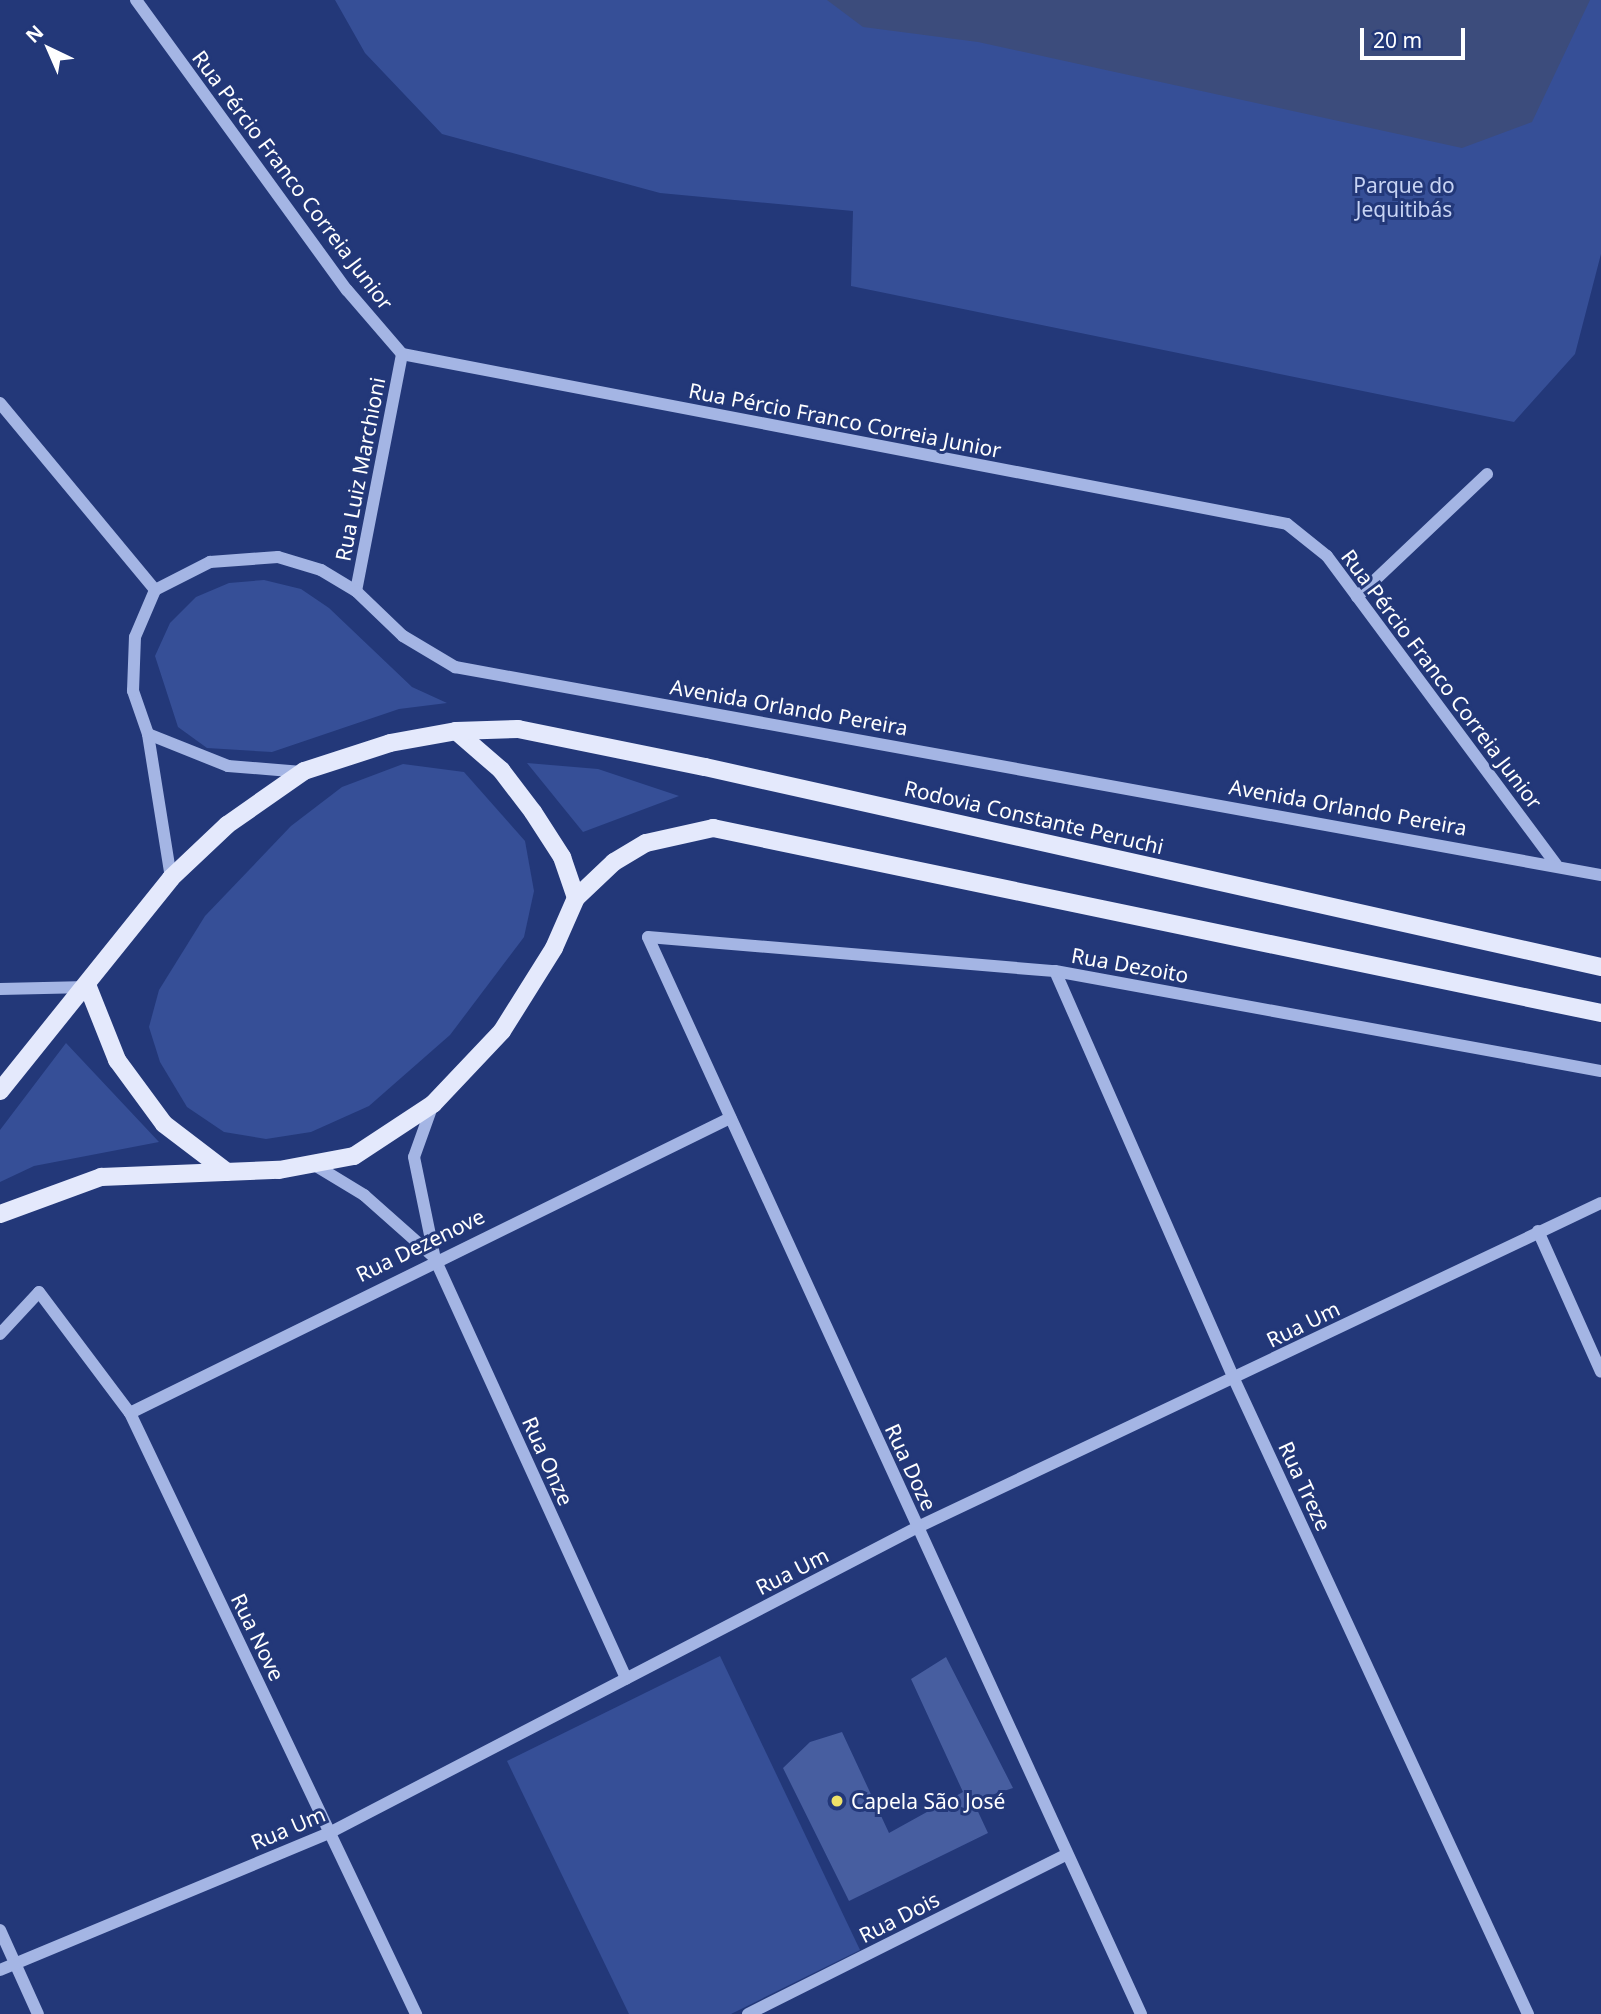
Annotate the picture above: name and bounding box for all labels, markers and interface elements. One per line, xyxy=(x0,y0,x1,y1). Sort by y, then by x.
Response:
north arrow xyxy=(14,14,84,84)
scale bar xyxy=(1363,14,1468,58)
text: N xyxy=(20,19,49,49)
text: 20 m xyxy=(1373,26,1422,54)
street label: Rua Pércio Franco Correia Junior xyxy=(187,46,399,314)
park label: Parque do Jequitibás xyxy=(1353,172,1455,222)
street label: Rua Luiz Marchioni xyxy=(330,375,390,563)
street label: Rua Pércio Franco Correia Junior xyxy=(687,377,1003,463)
street label: Rua Pércio Franco Correia Junior xyxy=(1336,545,1548,813)
street label: Avenida Orlando Pereira xyxy=(668,674,910,740)
street label: Avenida Orlando Pereira xyxy=(1227,774,1469,840)
street label: Rodovia Constante Peruchi xyxy=(902,775,1166,859)
street label: Rua Dezoito xyxy=(1069,942,1191,988)
street label: Rua Dezenove xyxy=(352,1203,488,1287)
street label: Rua Um xyxy=(1262,1296,1344,1352)
street label: Rua Onze xyxy=(517,1413,579,1509)
street label: Rua Doze xyxy=(880,1420,942,1514)
street label: Rua Treze xyxy=(1273,1437,1337,1535)
street label: Rua Um xyxy=(751,1542,833,1600)
street label: Rua Nove xyxy=(226,1589,290,1685)
place label: Capela São José xyxy=(851,1788,1005,1814)
marker: Capela São José xyxy=(829,1793,845,1809)
street label: Rua Um xyxy=(247,1801,329,1855)
street label: Rua Dois xyxy=(855,1886,943,1948)

